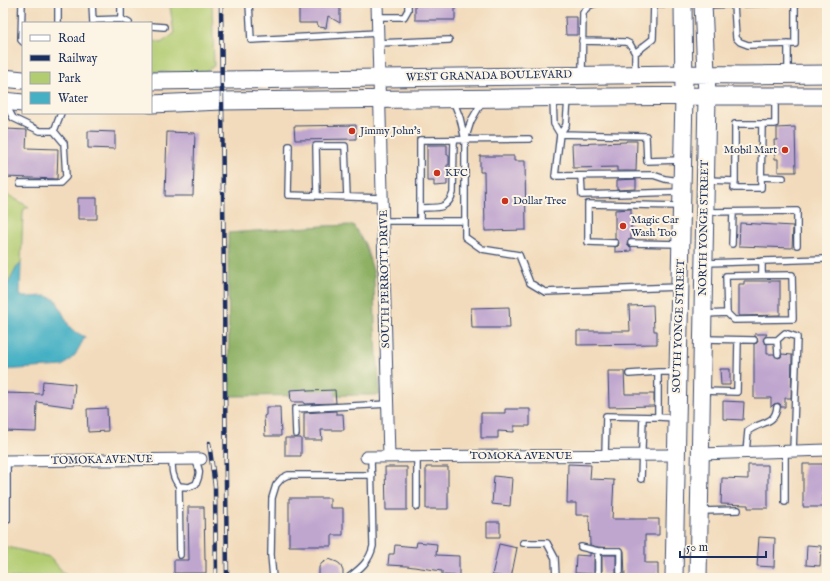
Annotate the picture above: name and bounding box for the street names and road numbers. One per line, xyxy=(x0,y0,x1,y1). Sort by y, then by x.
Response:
street label: WEST GRANADA BOULEVARD xyxy=(406,68,572,84)
street label: NORTH YONGE STREET xyxy=(696,160,712,296)
street label: SOUTH PERROTT DRIVE xyxy=(377,209,393,348)
street label: SOUTH YONGE STREET xyxy=(670,259,688,393)
street label: TOMOKA AVENUE xyxy=(470,449,573,463)
street label: TOMOKA AVENUE xyxy=(51,452,154,468)

